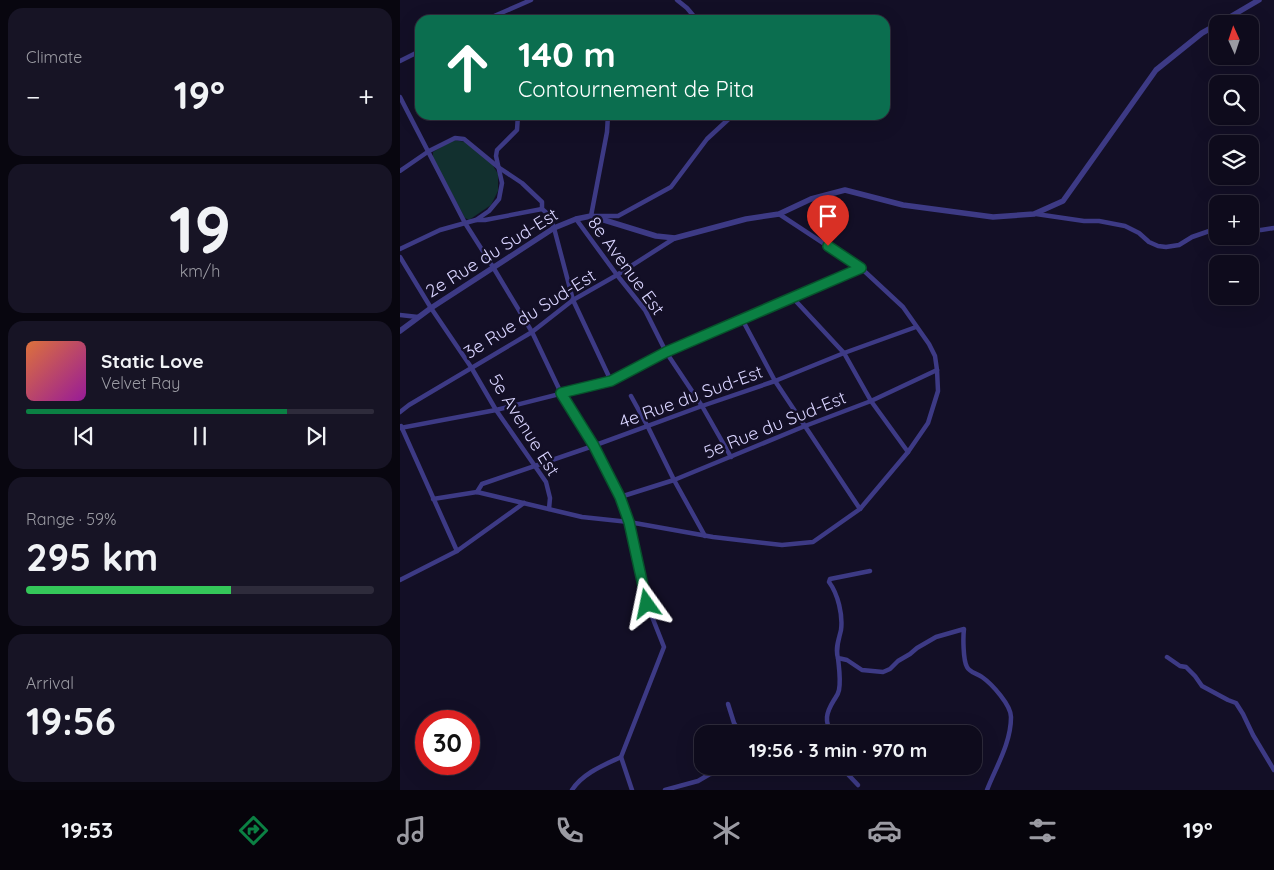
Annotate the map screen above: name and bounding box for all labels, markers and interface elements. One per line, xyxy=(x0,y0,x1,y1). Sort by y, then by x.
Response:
north arrow xyxy=(1209,15,1259,65)
map controls xyxy=(1209,15,1259,305)
text: 140 m xyxy=(518,32,616,76)
icon: ahead xyxy=(435,35,500,100)
text: Climate xyxy=(26,47,82,67)
text: 19° xyxy=(174,71,225,119)
text: Contournement de Pita xyxy=(518,75,754,103)
button: search xyxy=(1209,75,1259,125)
text: − xyxy=(26,79,41,114)
text: + xyxy=(358,79,374,114)
button: layers xyxy=(1209,135,1259,185)
text: 19 xyxy=(169,188,231,269)
pin xyxy=(807,195,849,246)
button: + xyxy=(1209,195,1259,245)
icon: arrive xyxy=(814,202,842,230)
street label: 2e Rue du Sud-Est xyxy=(421,203,562,303)
street label: 8e Avenue Est xyxy=(583,212,670,319)
button: − xyxy=(1209,255,1259,305)
text: km/h xyxy=(180,261,220,281)
street label: 3e Rue du Sud-Est xyxy=(460,264,600,363)
text: Static Love xyxy=(101,349,204,373)
street label: 4e Rue du Sud-Est xyxy=(616,360,766,433)
street label: 5e Avenue Est xyxy=(484,369,565,480)
text: Velvet Ray xyxy=(101,373,180,393)
street label: 5e Rue du Sud-Est xyxy=(700,385,849,464)
icon: previous xyxy=(70,422,98,450)
icon: pause xyxy=(186,422,214,450)
icon: next xyxy=(302,422,330,450)
text: Range · 59% xyxy=(26,509,116,529)
text: 295 km xyxy=(26,533,158,581)
position arrow xyxy=(620,577,672,629)
text: Arrival xyxy=(26,673,74,693)
text: 19:56 xyxy=(26,697,116,745)
speed limit sign: 30 xyxy=(415,710,480,775)
text: 19:56 · 3 min · 970 m xyxy=(749,738,927,762)
icon: directions xyxy=(236,813,271,848)
icon: music xyxy=(394,813,429,848)
icon: phone xyxy=(552,813,587,848)
icon: climate xyxy=(709,813,744,848)
icon: car xyxy=(867,813,902,848)
icon: filters xyxy=(1025,813,1060,848)
text: 19:53 xyxy=(61,816,113,844)
text: 19° xyxy=(1183,816,1213,844)

